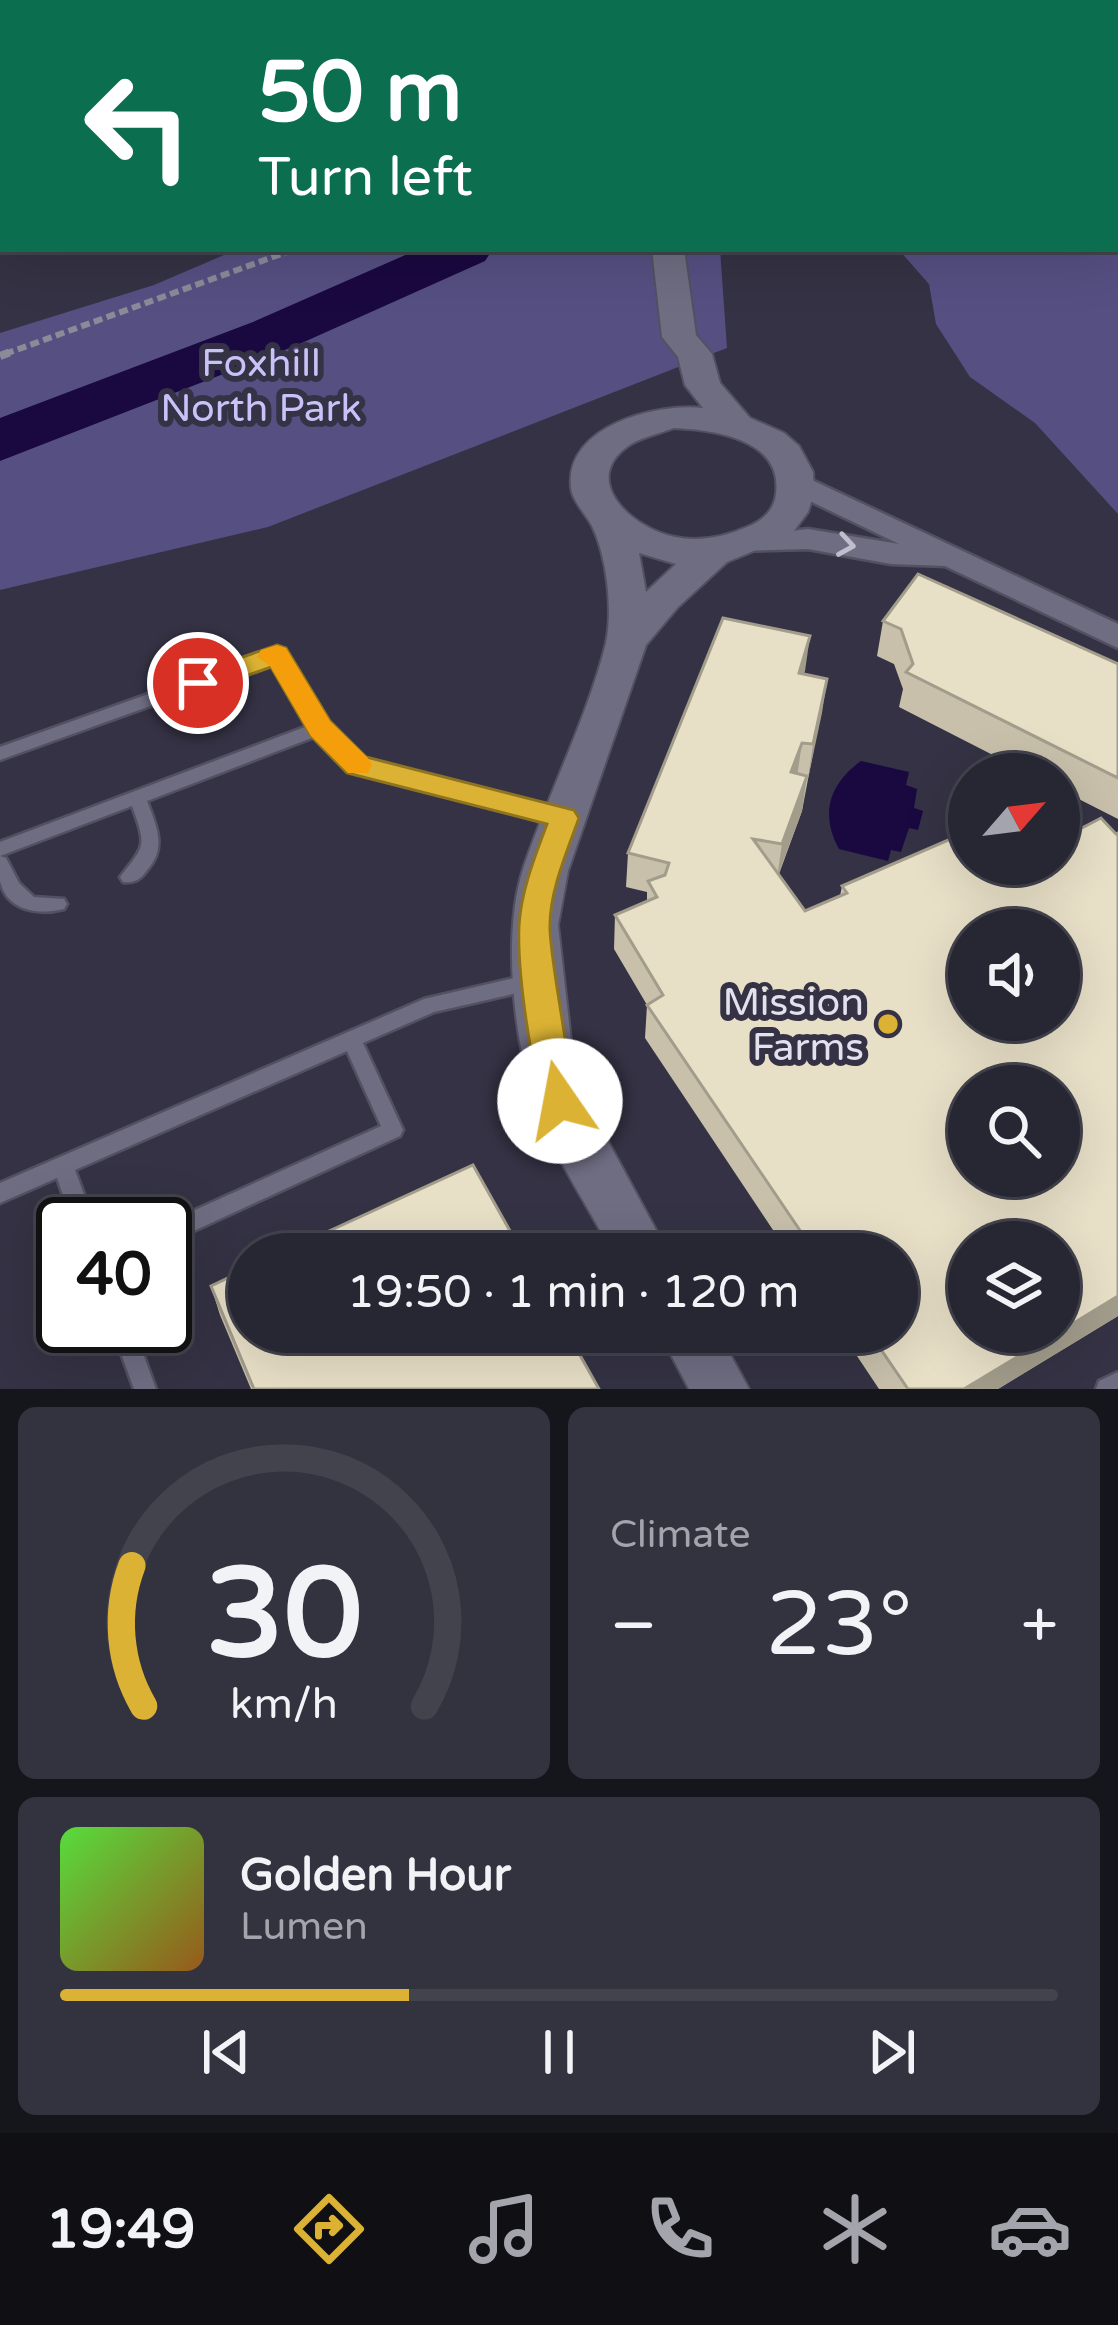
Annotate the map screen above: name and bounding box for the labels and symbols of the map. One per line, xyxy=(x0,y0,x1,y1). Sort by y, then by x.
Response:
park label: Foxhill North Park xyxy=(160,340,362,432)
one-way arrow xyxy=(837,531,856,557)
pin xyxy=(147,632,249,734)
north arrow xyxy=(948,753,1080,885)
place label: Mission Farms xyxy=(722,979,864,1071)
marker: Mission Farms xyxy=(875,1011,901,1037)
position arrow xyxy=(497,1038,623,1164)
speed limit sign: 40 xyxy=(36,1197,192,1353)

